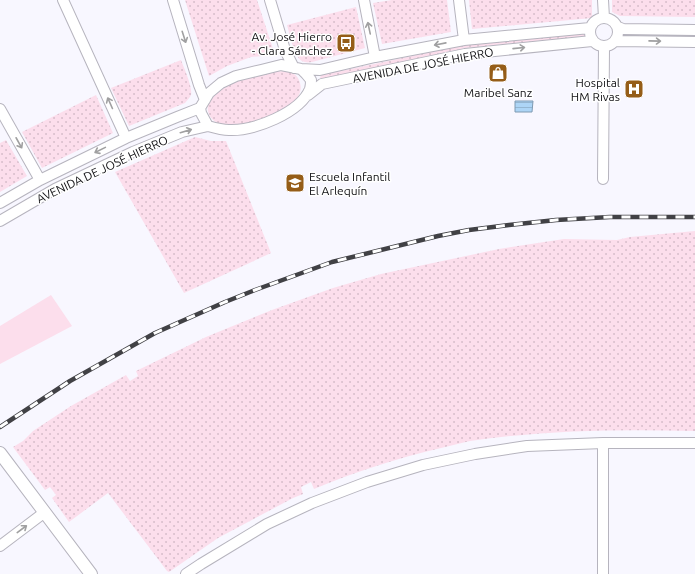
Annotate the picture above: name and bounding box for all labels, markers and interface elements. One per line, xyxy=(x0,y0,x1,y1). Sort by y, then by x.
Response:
one-way arrow xyxy=(365,22,373,35)
place label: Av. José Hierro - Clara Sánchez xyxy=(252,30,332,57)
one-way arrow xyxy=(181,31,189,43)
bus stop icon: Av. José Hierro - Clara Sánchez xyxy=(335,32,357,54)
one-way arrow xyxy=(648,37,661,45)
one-way arrow xyxy=(434,40,447,48)
one-way arrow xyxy=(512,44,525,52)
street label: AVENIDA DE JOSÉ HIERRO xyxy=(351,45,495,85)
shop icon: Maribel Sanz xyxy=(487,62,509,84)
place label: Hospital HM Rivas xyxy=(571,76,620,103)
hospital icon: Hospital HM Rivas xyxy=(623,78,645,100)
place label: Maribel Sanz xyxy=(464,86,533,99)
one-way arrow xyxy=(105,97,113,109)
one-way arrow xyxy=(179,127,192,134)
street label: AVENIDA DE JOSÉ HIERRO xyxy=(34,133,170,205)
one-way arrow xyxy=(16,137,23,149)
one-way arrow xyxy=(95,147,107,155)
place label: Escuela Infantil El Arlequín xyxy=(309,170,390,197)
school or university icon: Escuela Infantil El Arlequín xyxy=(284,172,306,194)
one-way arrow xyxy=(17,525,28,533)

